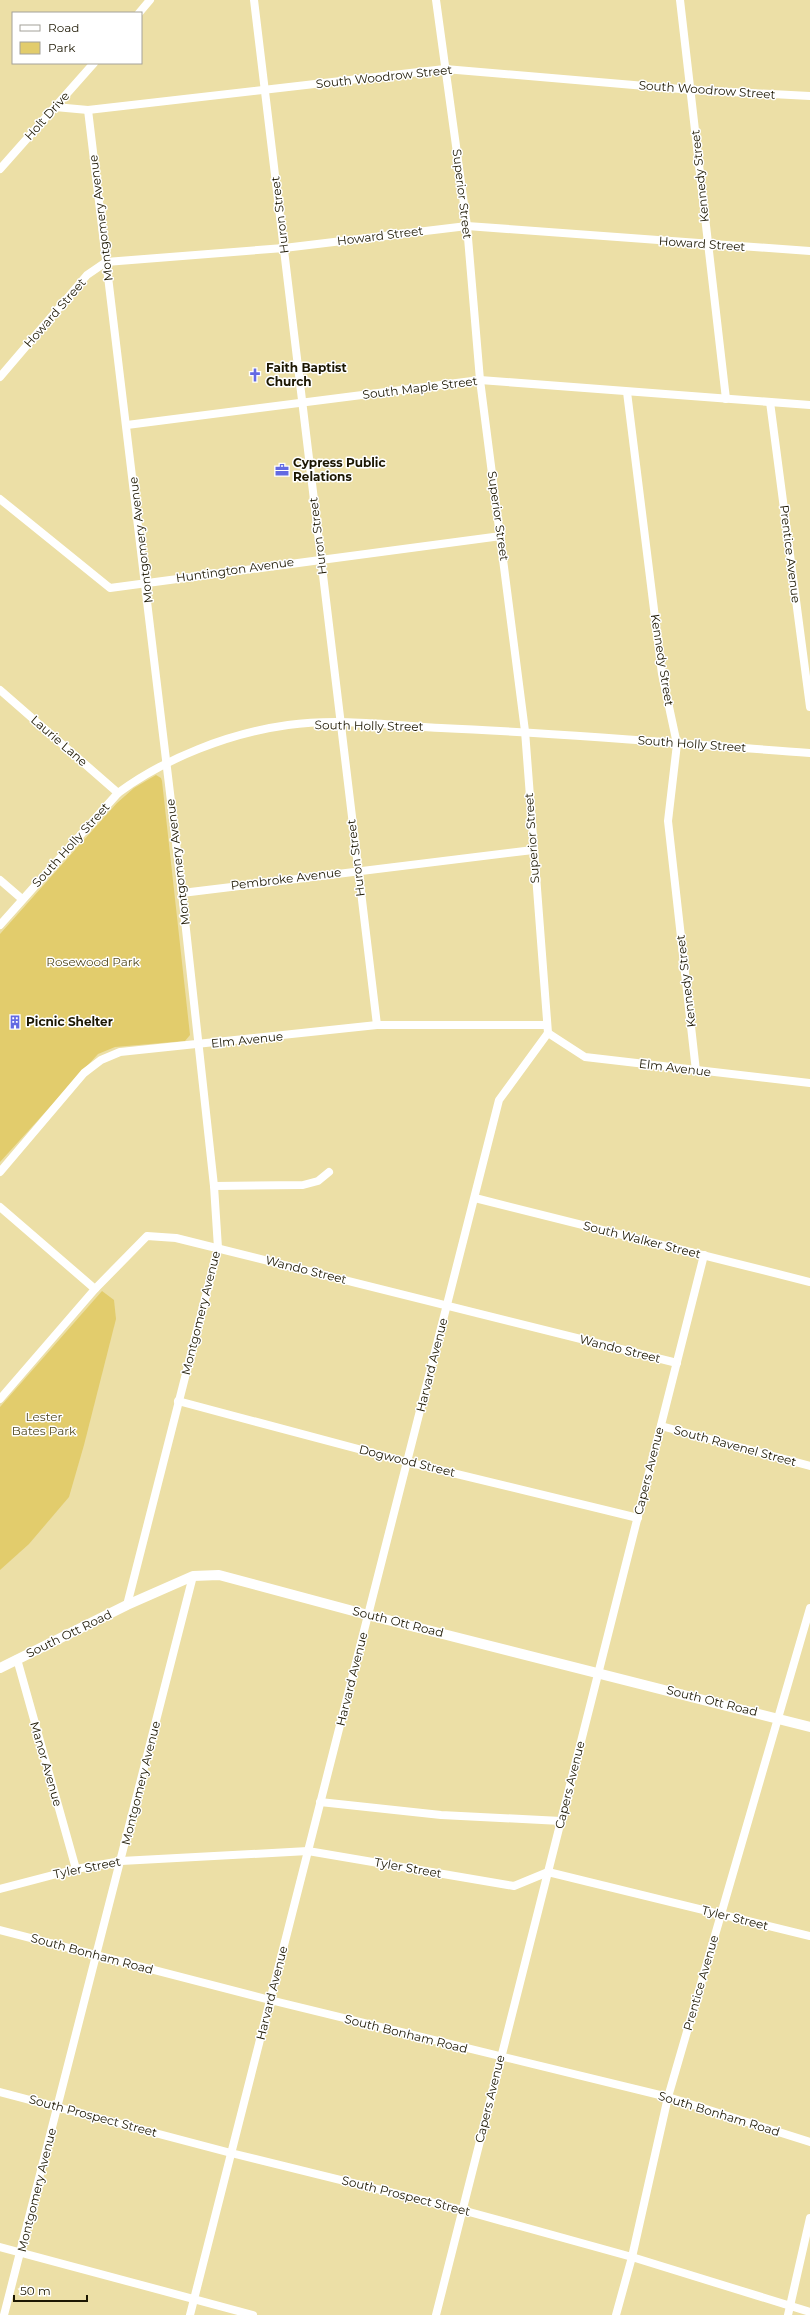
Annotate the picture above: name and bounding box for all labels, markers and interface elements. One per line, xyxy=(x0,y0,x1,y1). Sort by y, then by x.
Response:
legend xyxy=(12,12,142,64)
text: Road xyxy=(48,20,79,35)
text: Park xyxy=(48,40,76,55)
street label: South Woodrow Street xyxy=(315,62,453,91)
street label: South Woodrow Street xyxy=(638,77,776,102)
street label: Holt Drive xyxy=(21,88,72,143)
street label: Kennedy Street xyxy=(687,129,712,223)
street label: Superior Street xyxy=(450,148,475,240)
street label: Montgomery Avenue xyxy=(85,154,116,282)
street label: Huron Street xyxy=(267,176,292,254)
street label: Howard Street xyxy=(336,223,424,248)
street label: Howard Street xyxy=(658,233,746,254)
street label: Howard Street xyxy=(21,275,89,350)
place label: Faith Baptist Church xyxy=(266,360,347,389)
church icon: Faith Baptist Church xyxy=(247,367,263,383)
street label: South Maple Street xyxy=(362,373,478,402)
place label: Cypress Public Relations xyxy=(293,455,386,484)
office icon: Cypress Public Relations xyxy=(274,462,290,478)
street label: Superior Street xyxy=(485,470,512,562)
street label: Montgomery Avenue xyxy=(125,476,156,604)
street label: Huron Street xyxy=(305,497,330,575)
street label: Prentice Avenue xyxy=(777,504,804,604)
street label: Huntington Avenue xyxy=(175,554,295,585)
street label: Kennedy Street xyxy=(648,613,677,707)
street label: Laurie Lane xyxy=(28,712,91,769)
street label: South Holly Street xyxy=(315,717,424,734)
street label: South Holly Street xyxy=(637,732,747,755)
street label: Superior Street xyxy=(521,792,542,884)
street label: Montgomery Avenue xyxy=(162,798,193,926)
street label: South Holly Street xyxy=(29,799,113,890)
street label: Huron Street xyxy=(343,819,368,897)
street label: Pembroke Avenue xyxy=(230,864,342,893)
street label: Kennedy Street xyxy=(672,934,699,1028)
park label: Rosewood Park xyxy=(46,954,140,969)
building icon: Picnic Shelter xyxy=(7,1014,23,1030)
place label: Picnic Shelter xyxy=(26,1014,113,1029)
street label: Elm Avenue xyxy=(210,1028,284,1051)
street label: Elm Avenue xyxy=(638,1056,712,1079)
street label: South Walker Street xyxy=(582,1218,703,1261)
street label: Montgomery Avenue xyxy=(178,1249,223,1376)
street label: Wando Street xyxy=(264,1252,348,1287)
street label: Harvard Avenue xyxy=(413,1316,450,1413)
street label: Wando Street xyxy=(578,1331,662,1366)
park label: Lester Bates Park xyxy=(12,1409,77,1438)
street label: South Ravenel Street xyxy=(672,1422,798,1469)
street label: Capers Avenue xyxy=(630,1425,667,1516)
street label: Dogwood Street xyxy=(357,1441,457,1480)
street label: South Ott Road xyxy=(351,1603,445,1640)
street label: South Ott Road xyxy=(24,1606,114,1661)
street label: Harvard Avenue xyxy=(333,1630,370,1727)
street label: South Ott Road xyxy=(665,1682,759,1719)
street label: Montgomery Avenue xyxy=(118,1719,163,1846)
street label: Manor Avenue xyxy=(27,1720,66,1808)
street label: Capers Avenue xyxy=(551,1739,588,1830)
street label: Tyler Street xyxy=(52,1854,122,1881)
street label: Tyler Street xyxy=(373,1854,443,1881)
street label: Tyler Street xyxy=(700,1902,770,1933)
street label: South Bonham Road xyxy=(29,1930,155,1977)
street label: Prentice Avenue xyxy=(680,1933,721,2032)
street label: Harvard Avenue xyxy=(253,1944,290,2041)
street label: South Bonham Road xyxy=(343,2011,469,2056)
street label: Capers Avenue xyxy=(471,2053,508,2144)
street label: South Bonham Road xyxy=(657,2088,782,2139)
street label: South Prospect Street xyxy=(27,2091,159,2140)
street label: Montgomery Avenue xyxy=(14,2126,59,2253)
street label: South Prospect Street xyxy=(340,2172,472,2219)
scale bar xyxy=(14,2277,87,2303)
text: 50 m xyxy=(20,2283,51,2298)

